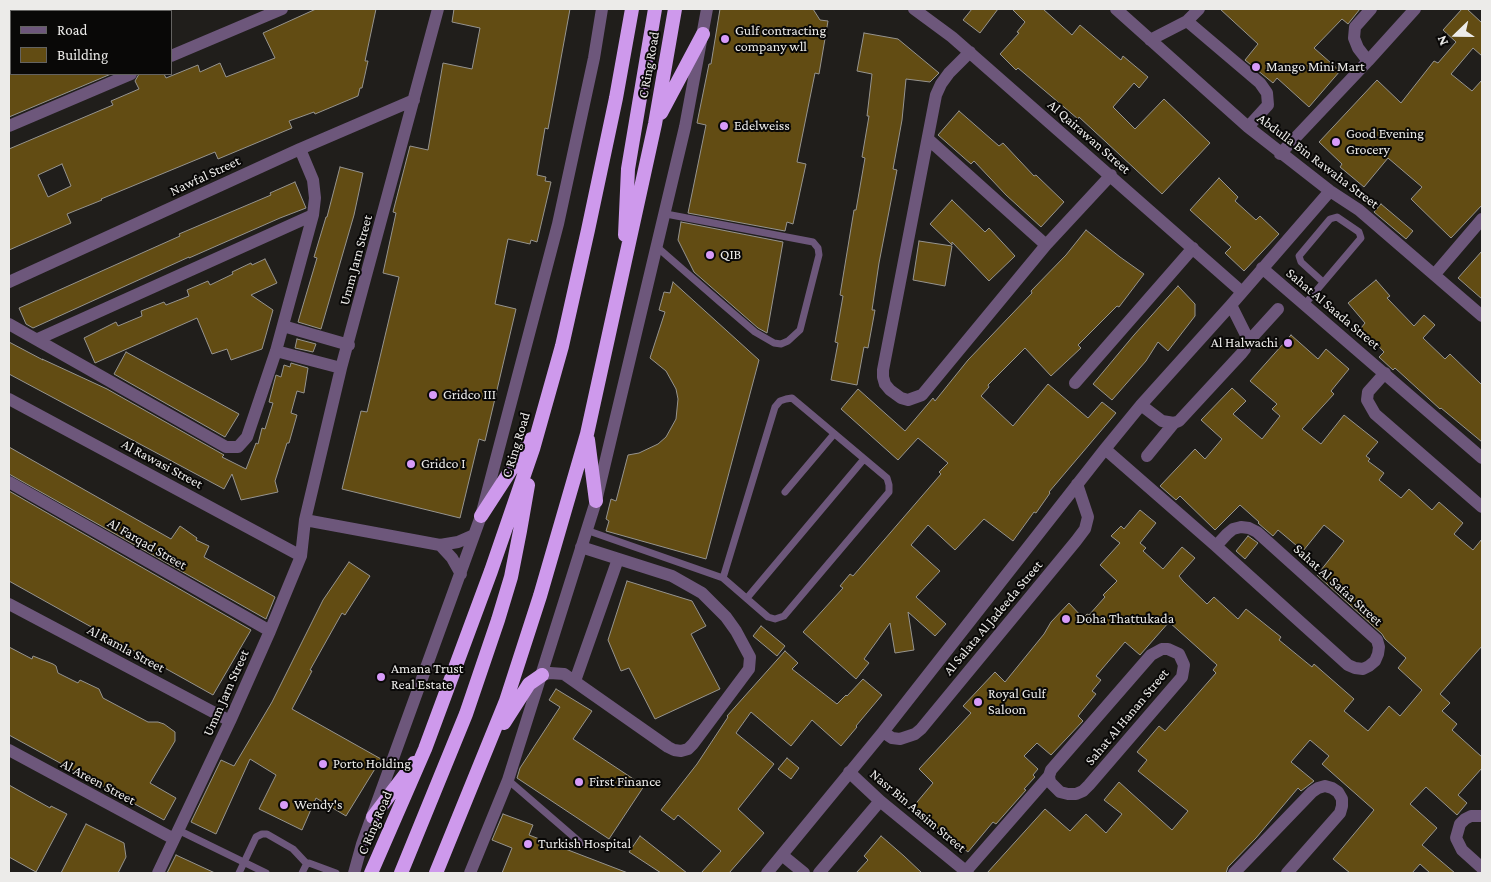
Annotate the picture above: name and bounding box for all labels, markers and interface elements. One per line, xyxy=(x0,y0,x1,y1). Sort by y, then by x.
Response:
legend xyxy=(10,10,172,75)
north arrow xyxy=(1431,10,1481,60)
text: Road xyxy=(57,22,87,38)
place label: Gulf contracting company wll xyxy=(735,23,826,56)
street label: C Ring Road xyxy=(635,30,663,100)
marker: Gulf contracting company wll xyxy=(719,33,731,45)
text: N xyxy=(1433,33,1451,48)
text: Building xyxy=(57,47,108,63)
place label: Mango Mini Mart xyxy=(1266,59,1365,75)
marker: Mango Mini Mart xyxy=(1250,61,1262,73)
street label: Al Qairawan Street xyxy=(1044,96,1134,178)
street label: Abdulla Bin Rawaha Street xyxy=(1254,110,1382,212)
place label: Edelweiss xyxy=(734,118,790,134)
marker: Edelweiss xyxy=(718,120,730,132)
place label: Good Evening Grocery xyxy=(1346,126,1424,158)
marker: Good Evening Grocery xyxy=(1330,136,1342,148)
street label: Nawfal Street xyxy=(167,152,243,200)
street label: Umm Jarn Street xyxy=(336,213,376,307)
place label: QIB xyxy=(720,247,741,263)
marker: QIB xyxy=(704,249,716,261)
street label: Sahat Al Saada Street xyxy=(1283,265,1383,353)
place label: Al Halwachi xyxy=(1211,335,1278,351)
marker: Al Halwachi xyxy=(1282,337,1294,349)
place label: Gridco III xyxy=(443,387,496,403)
marker: Gridco III xyxy=(427,389,439,401)
street label: C Ring Road xyxy=(498,410,534,480)
street label: Al Rawasi Street xyxy=(119,436,205,492)
place label: Gridco I xyxy=(421,456,465,472)
marker: Gridco I xyxy=(405,458,417,470)
street label: Al Farqad Street xyxy=(105,515,189,573)
street label: Sahat Al Safaa Street xyxy=(1290,541,1386,629)
street label: Al Salata Al Jadeeda Street xyxy=(940,557,1046,679)
place label: Doha Thattukada xyxy=(1076,611,1174,627)
marker: Doha Thattukada xyxy=(1060,613,1072,625)
street label: Al Ramla Street xyxy=(84,622,168,676)
street label: Umm Jarn Street xyxy=(199,647,253,739)
place label: Amana Trust Real Estate xyxy=(391,661,463,694)
street label: Sahat Al Hanan Street xyxy=(1082,665,1172,769)
marker: Amana Trust Real Estate xyxy=(375,671,387,683)
place label: Royal Gulf Saloon xyxy=(988,686,1046,719)
marker: Royal Gulf Saloon xyxy=(972,696,984,708)
street label: Al Areen Street xyxy=(58,755,138,809)
place label: Porto Holding xyxy=(333,756,411,772)
marker: Porto Holding xyxy=(317,758,329,770)
street label: Nasr Bin Aasim Street xyxy=(866,766,970,856)
place label: First Finance xyxy=(589,774,661,790)
marker: First Finance xyxy=(573,776,585,788)
street label: C Ring Road xyxy=(354,789,396,857)
place label: Wendy's xyxy=(294,797,342,813)
marker: Wendy's xyxy=(278,799,290,811)
place label: Turkish Hospital xyxy=(538,836,631,852)
marker: Turkish Hospital xyxy=(522,838,534,850)

